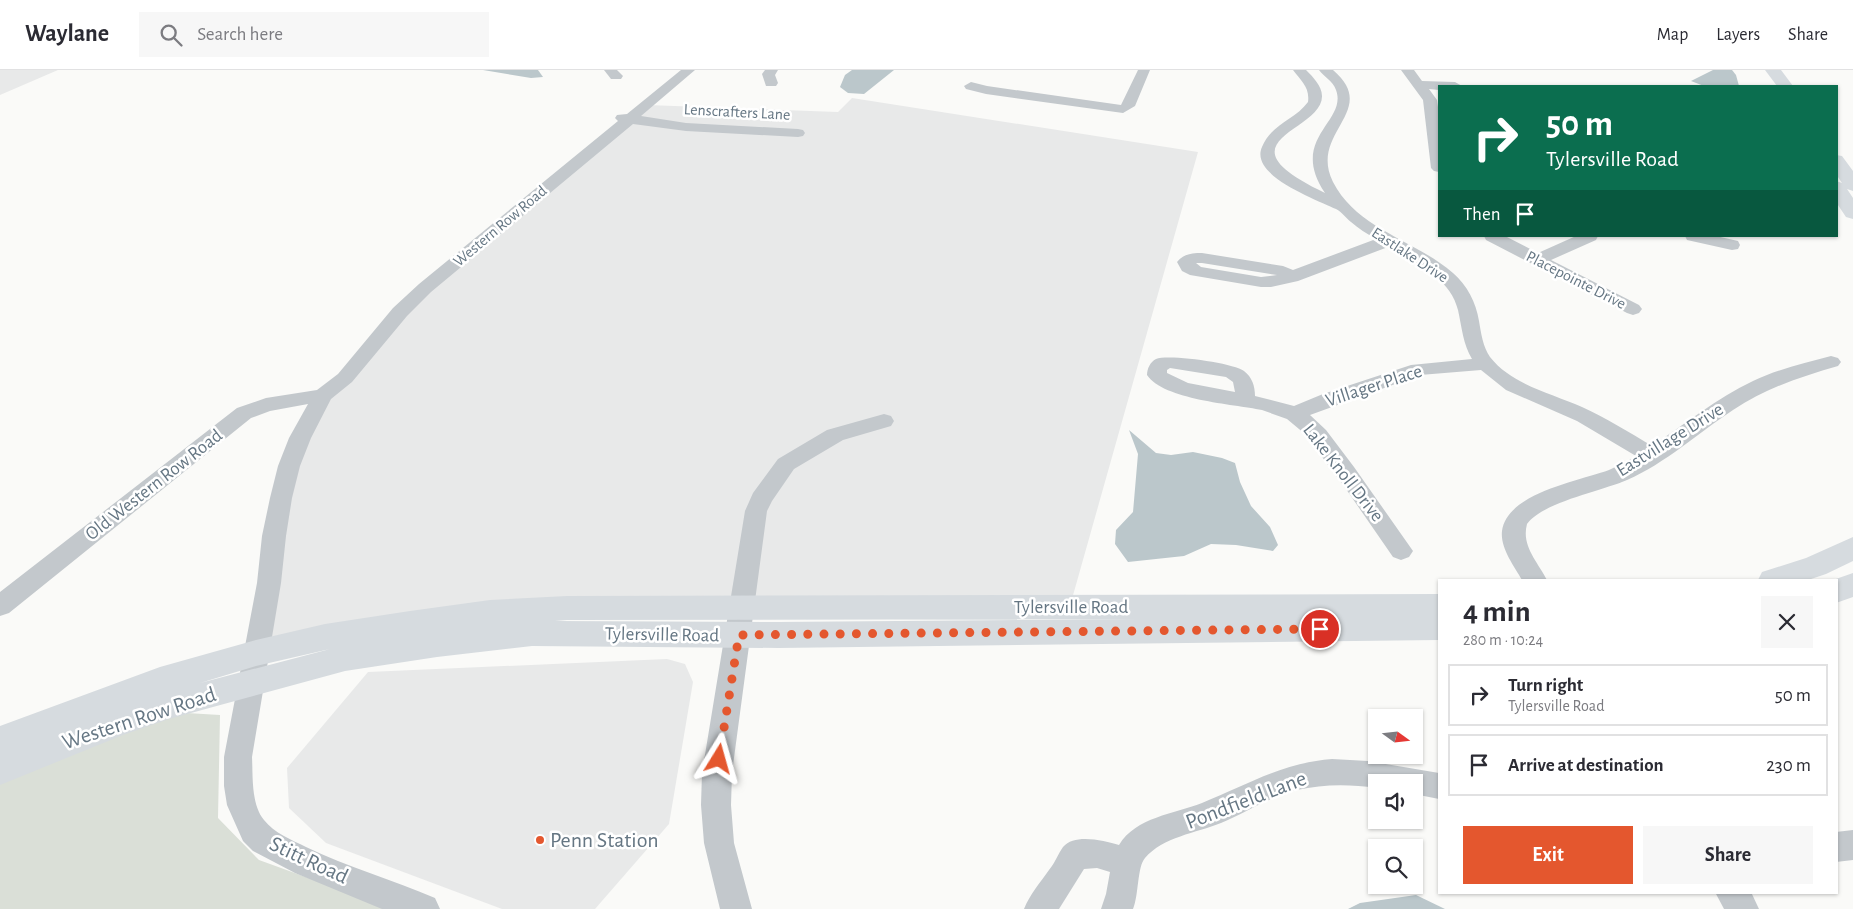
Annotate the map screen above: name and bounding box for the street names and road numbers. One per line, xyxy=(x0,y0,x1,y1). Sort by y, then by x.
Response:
street label: Lenscrafters Lane xyxy=(683,101,791,123)
street label: Western Row Road xyxy=(450,182,550,270)
street label: Eastlake Drive xyxy=(1369,224,1451,286)
street label: Placepointe Drive xyxy=(1524,248,1628,312)
street label: Villager Place xyxy=(1323,361,1425,411)
street label: Eastvillage Drive xyxy=(1613,400,1727,480)
street label: Lake Knoll Drive xyxy=(1299,421,1387,525)
street label: Old Western Row Road xyxy=(82,426,226,544)
street label: Tylersville Road xyxy=(1014,598,1128,617)
street label: Tylersville Road xyxy=(605,625,720,646)
street label: Western Row Road xyxy=(60,683,218,753)
street label: Pondfield Lane xyxy=(1183,767,1309,833)
street label: Stitt Road xyxy=(266,832,352,888)

